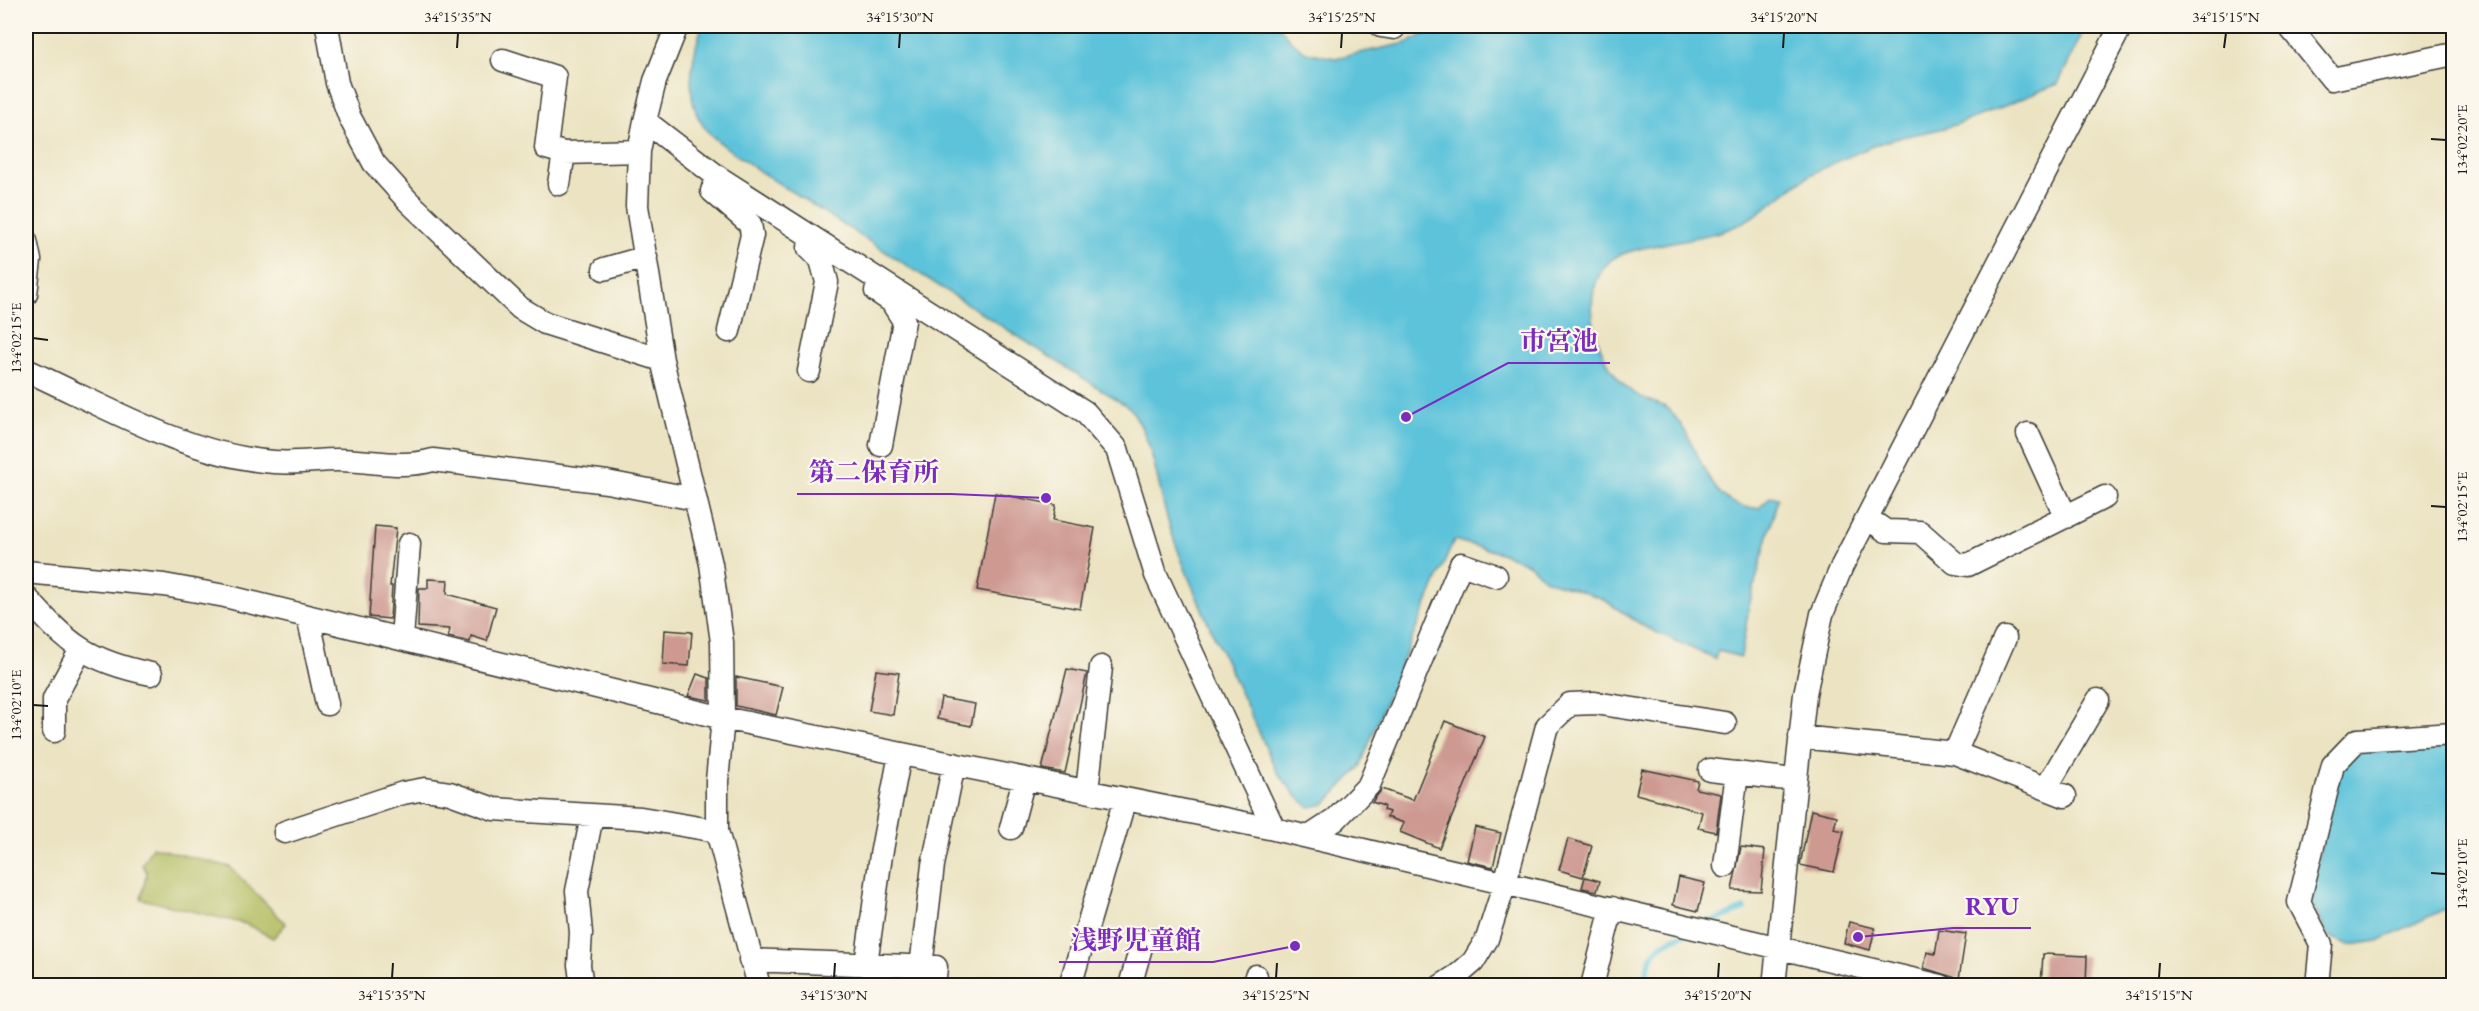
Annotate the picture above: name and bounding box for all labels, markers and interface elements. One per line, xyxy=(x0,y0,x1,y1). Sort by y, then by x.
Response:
text: 34°15'35"N xyxy=(424,7,492,26)
text: 34°15'30"N xyxy=(866,7,934,26)
text: 34°15'25"N xyxy=(1308,7,1376,26)
text: 34°15'20"N xyxy=(1750,7,1818,26)
text: 34°15'15"N xyxy=(2192,7,2260,26)
text: 134°02'20"E xyxy=(2452,104,2471,176)
text: 134°02'15"E xyxy=(6,302,25,374)
callout: 市宮池 xyxy=(1508,319,1610,363)
text: 市宮池 xyxy=(1520,324,1598,358)
callout: 第二保育所 xyxy=(797,450,951,494)
text: 第二保育所 xyxy=(809,455,939,489)
text: 134°02'15"E xyxy=(2452,471,2471,543)
text: 134°02'10"E xyxy=(6,669,25,741)
text: 134°02'10"E xyxy=(2452,838,2471,910)
callout: RYU xyxy=(1953,884,2031,928)
text: RYU xyxy=(1965,889,2020,923)
callout: 浅野児童館 xyxy=(1059,918,1213,962)
text: 浅野児童館 xyxy=(1071,923,1201,957)
text: 34°15'35"N xyxy=(358,985,426,1004)
text: 34°15'30"N xyxy=(800,985,868,1004)
text: 34°15'25"N xyxy=(1242,985,1310,1004)
text: 34°15'20"N xyxy=(1684,985,1752,1004)
text: 34°15'15"N xyxy=(2125,985,2193,1004)

